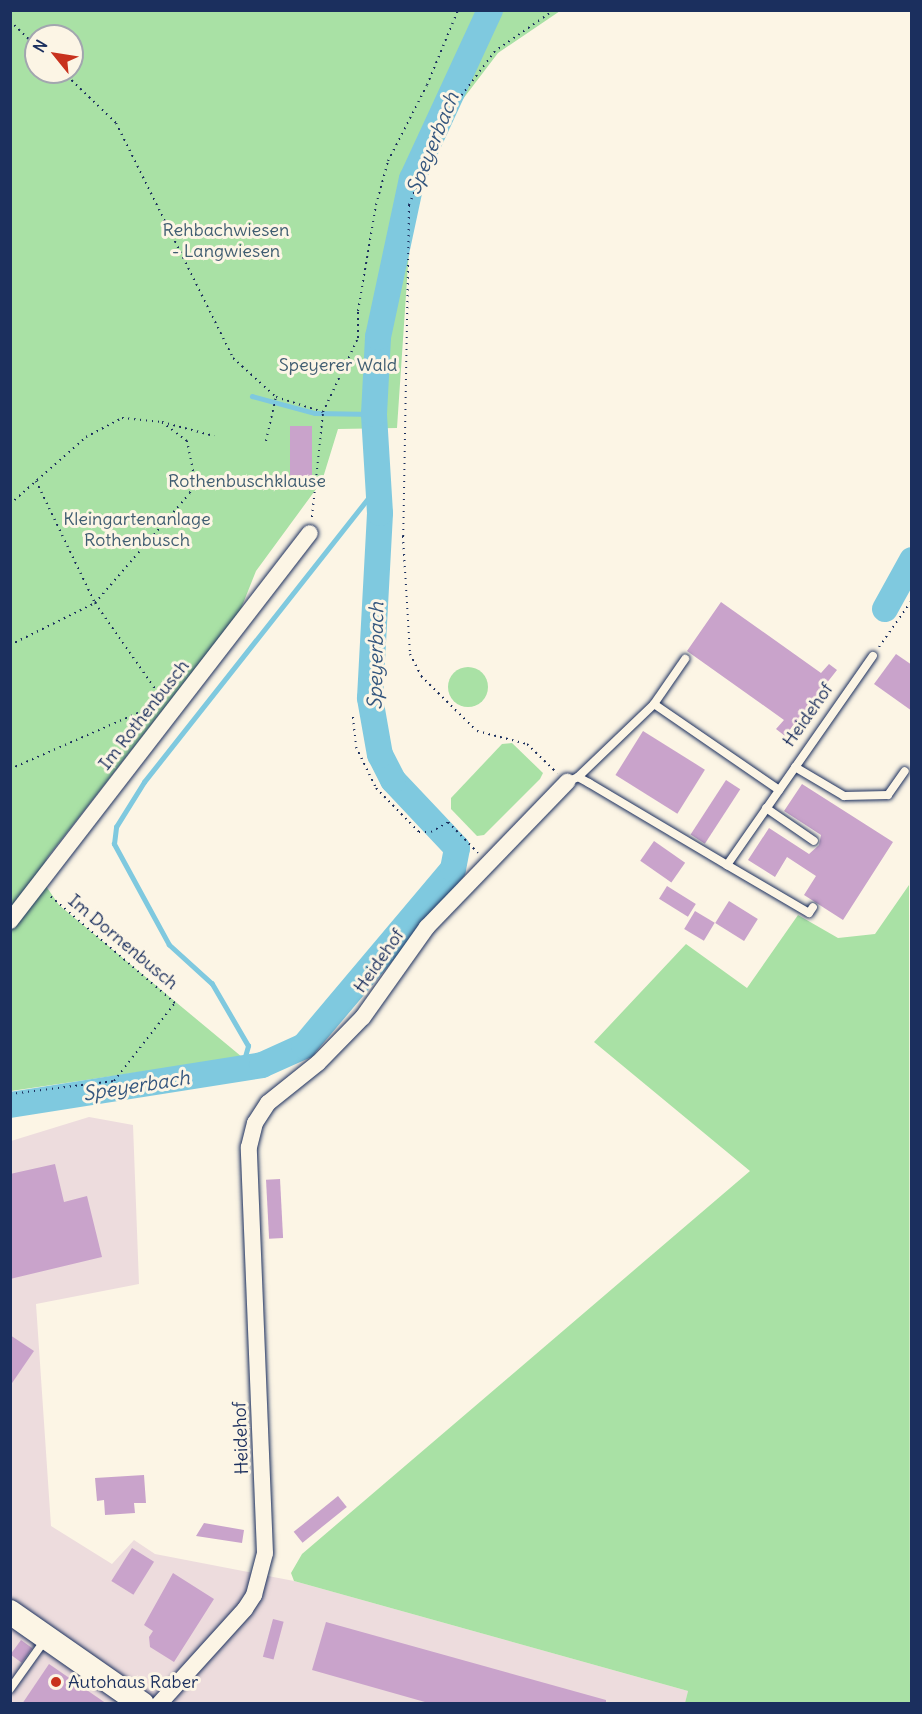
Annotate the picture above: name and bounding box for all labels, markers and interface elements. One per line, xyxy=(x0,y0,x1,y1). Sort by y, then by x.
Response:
north arrow xyxy=(24,24,84,84)
text: N xyxy=(29,36,52,56)
water label: Speyerbach xyxy=(401,89,463,197)
park label: Rehbachwiesen - Langwiesen xyxy=(163,220,289,262)
park label: Speyerer Wald xyxy=(279,354,397,376)
park label: Rothenbuschklause xyxy=(168,470,326,492)
park label: Kleingartenanlage Rothenbusch xyxy=(63,509,211,552)
water label: Speyerbach xyxy=(362,602,388,710)
street label: Im Rothenbusch xyxy=(94,656,194,774)
street label: Heidehof xyxy=(778,679,838,751)
street label: Im Dornenbusch xyxy=(64,890,182,994)
street label: Heidehof xyxy=(349,925,409,997)
water label: Speyerbach xyxy=(81,1065,191,1105)
street label: Heidehof xyxy=(229,1401,253,1475)
place label: Autohaus Raber xyxy=(68,1671,198,1693)
marker: Autohaus Raber xyxy=(49,1675,63,1689)

